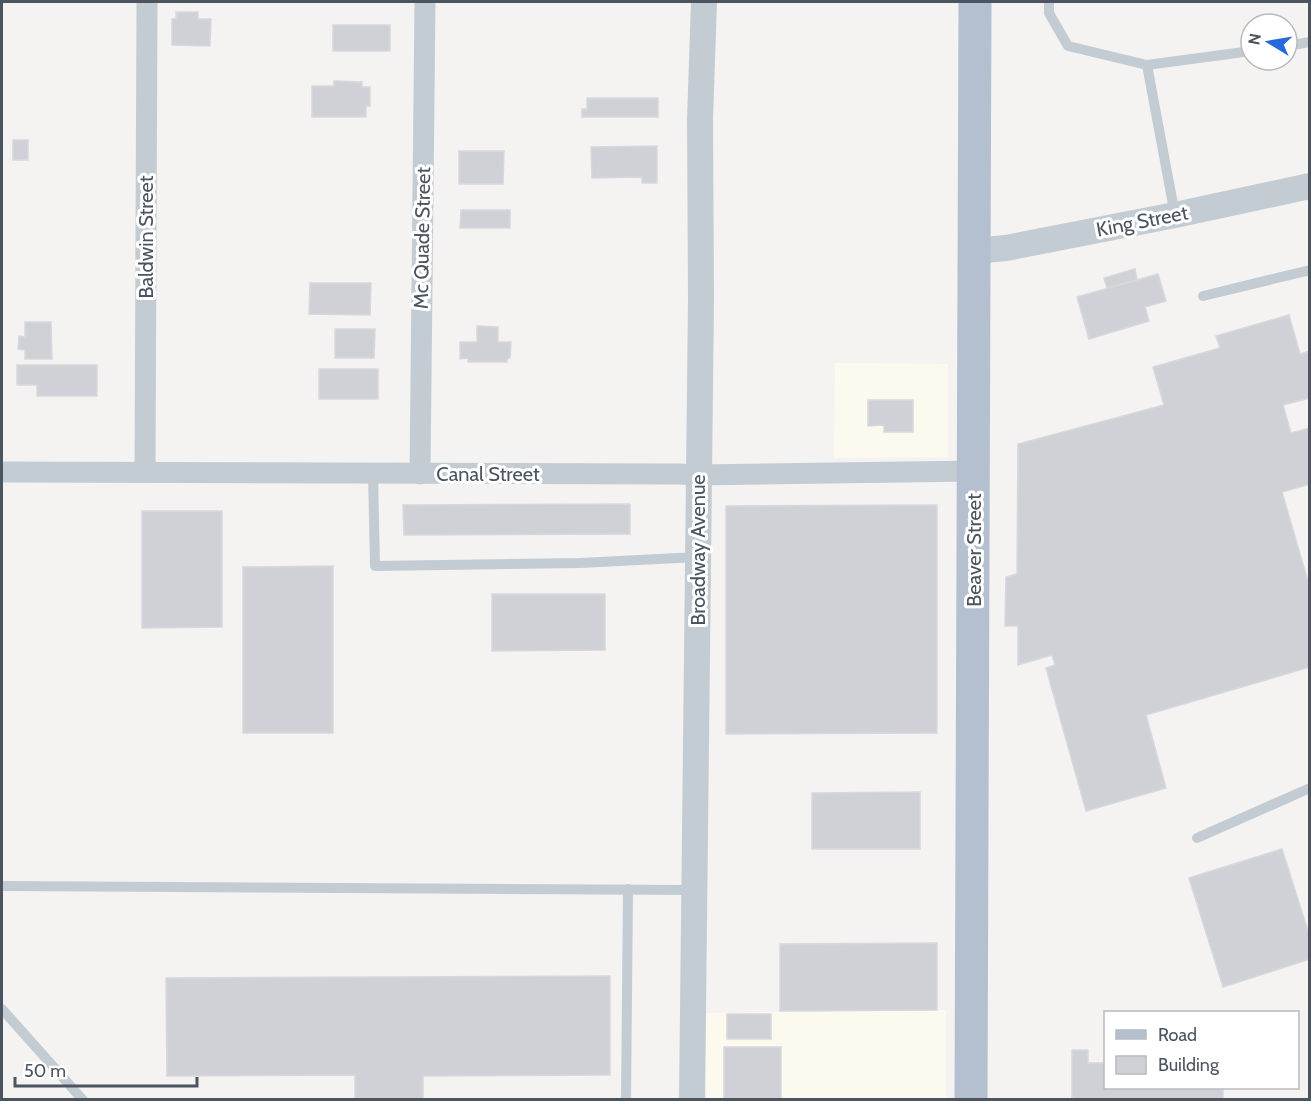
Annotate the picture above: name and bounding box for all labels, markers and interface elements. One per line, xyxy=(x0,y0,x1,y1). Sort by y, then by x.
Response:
north arrow xyxy=(1239,12,1299,72)
text: N xyxy=(1244,32,1265,47)
street label: Mc Quade Street xyxy=(409,166,435,309)
street label: Baldwin Street xyxy=(134,175,158,299)
street label: King Street xyxy=(1094,200,1190,242)
street label: Canal Street xyxy=(436,462,540,486)
street label: Broadway Avenue xyxy=(686,474,710,626)
street label: Beaver Street xyxy=(962,493,986,607)
legend xyxy=(1104,1011,1299,1089)
text: Road xyxy=(1158,1024,1197,1046)
scale bar xyxy=(15,1050,196,1088)
text: Building xyxy=(1158,1054,1220,1076)
text: 50 m xyxy=(24,1060,66,1082)

